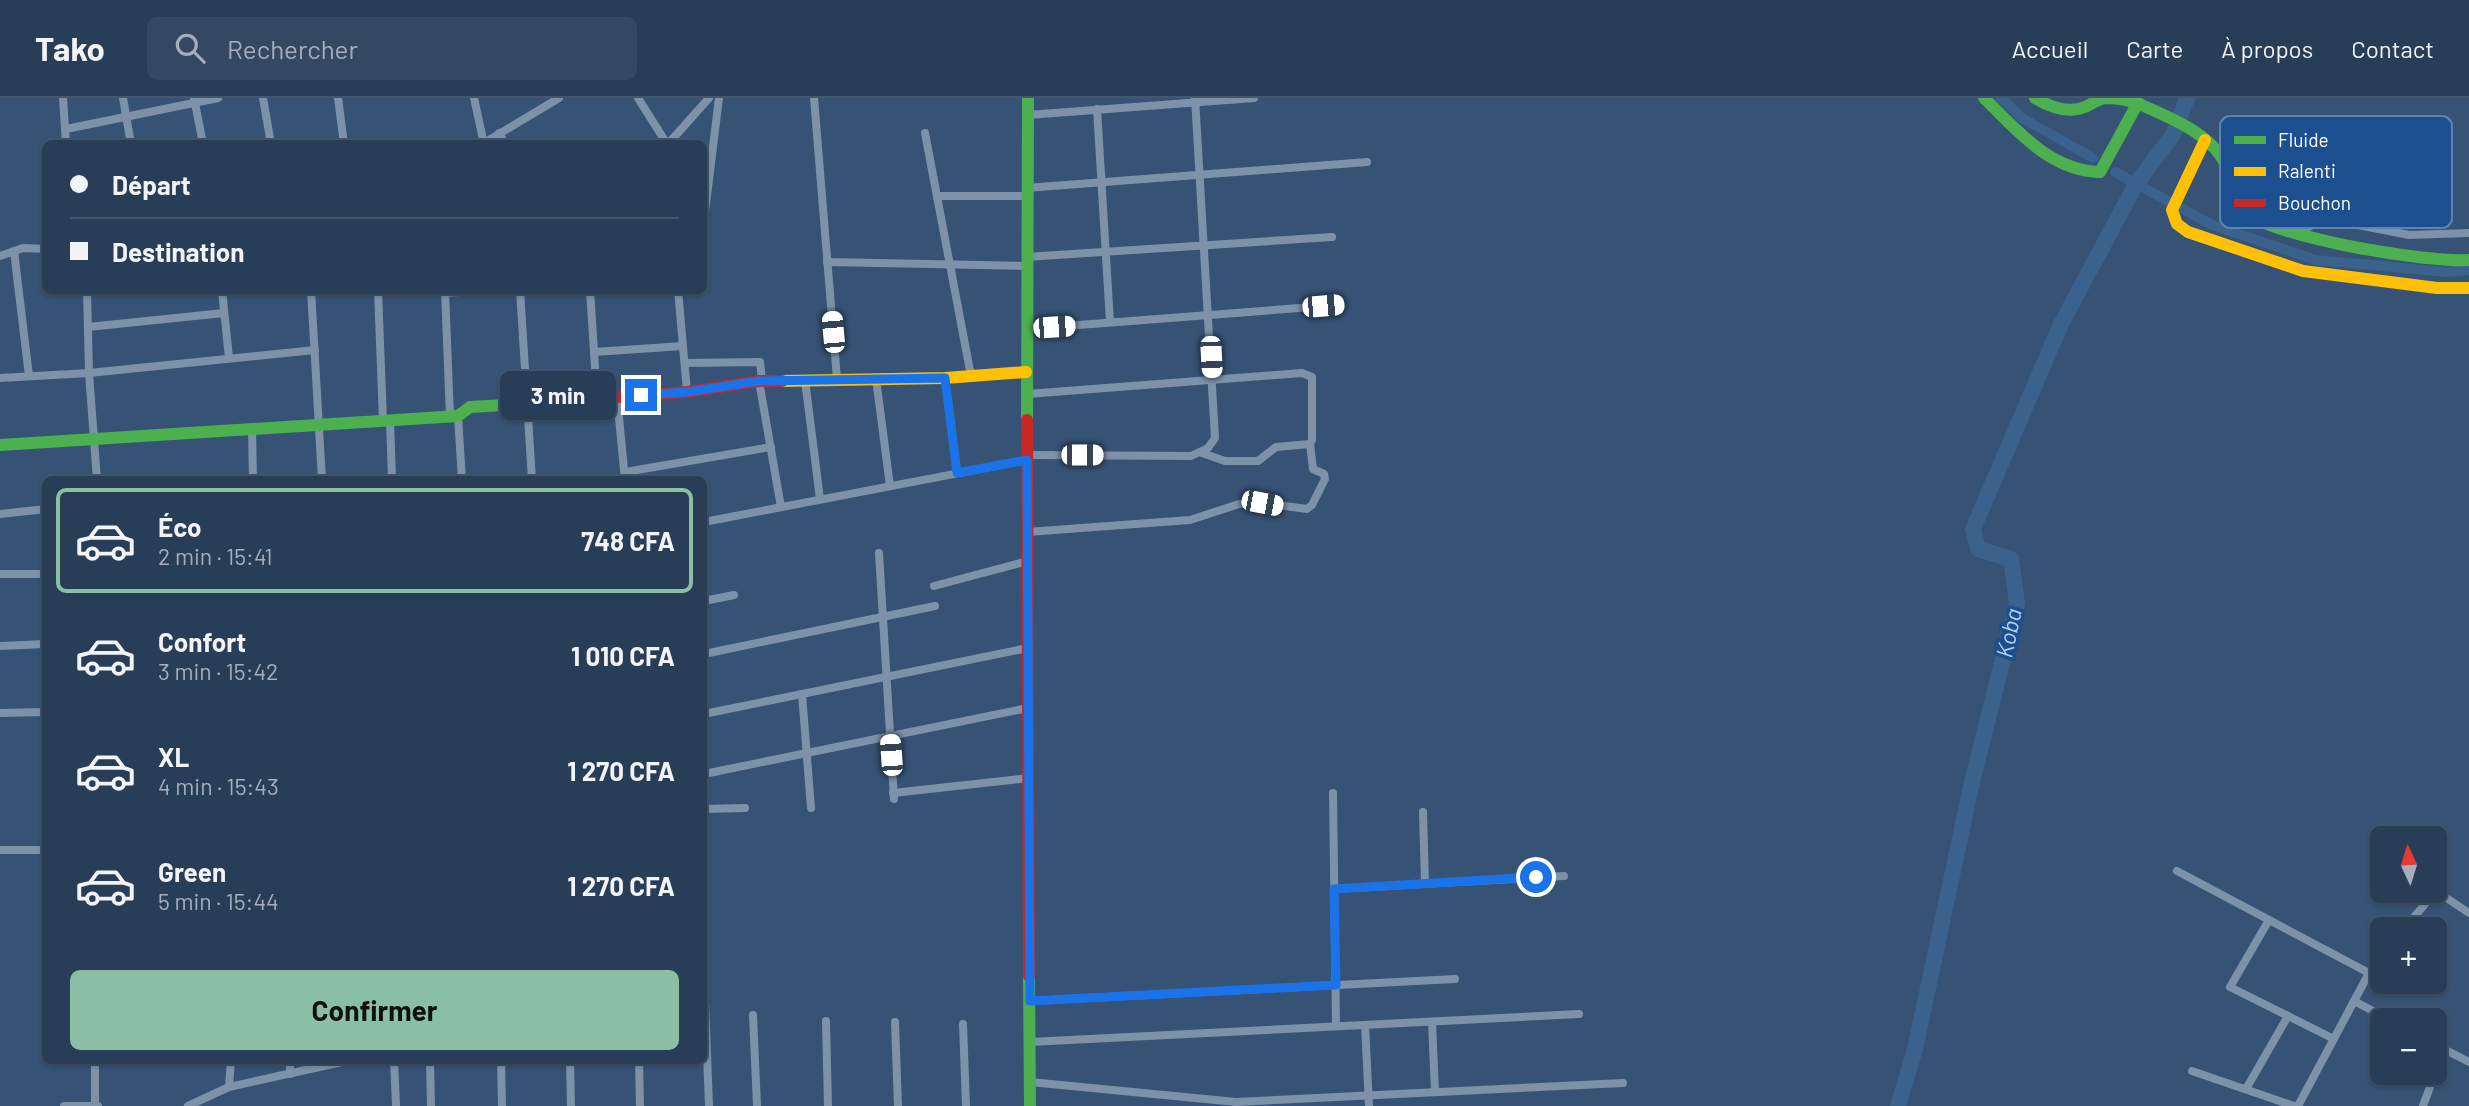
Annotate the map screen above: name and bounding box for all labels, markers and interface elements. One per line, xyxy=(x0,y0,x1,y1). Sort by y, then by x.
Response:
search box xyxy=(147,17,637,80)
text: Tako xyxy=(35,28,105,68)
icon: search xyxy=(171,29,209,67)
text: Rechercher xyxy=(227,33,358,64)
text: Accueil xyxy=(2012,34,2088,63)
text: Carte xyxy=(2126,34,2183,63)
text: À propos xyxy=(2221,34,2313,63)
text: Contact xyxy=(2351,34,2434,63)
legend xyxy=(2220,116,2452,228)
text: Fluide xyxy=(2278,128,2329,151)
text: Ralenti xyxy=(2278,159,2336,182)
text: Départ xyxy=(112,169,191,200)
text: Bouchon xyxy=(2278,191,2351,214)
text: Destination xyxy=(112,236,245,267)
car xyxy=(1302,294,1345,318)
car xyxy=(821,310,846,354)
car xyxy=(1033,315,1076,339)
car xyxy=(1200,335,1223,379)
callout: 3 min xyxy=(501,370,616,420)
route end xyxy=(625,379,657,411)
text: 3 min xyxy=(531,381,585,409)
car xyxy=(1062,445,1104,466)
car xyxy=(1240,489,1285,517)
icon: car xyxy=(74,509,137,572)
text: Éco xyxy=(158,511,201,542)
text: 748 CFA xyxy=(581,525,675,556)
text: 2 min · 15:41 xyxy=(158,542,273,570)
water label: Koba xyxy=(1989,606,2027,660)
icon: car xyxy=(74,624,137,687)
text: Confort xyxy=(158,626,246,657)
text: 1 010 CFA xyxy=(571,640,675,671)
text: 3 min · 15:42 xyxy=(158,657,278,685)
car xyxy=(880,733,903,777)
icon: car xyxy=(74,739,137,802)
text: XL xyxy=(158,741,189,772)
text: 1 270 CFA xyxy=(567,755,675,786)
text: 4 min · 15:43 xyxy=(158,772,279,800)
north arrow xyxy=(2370,826,2446,903)
map controls xyxy=(2370,826,2447,1085)
icon: car xyxy=(74,854,137,917)
text: Green xyxy=(158,856,226,887)
route start xyxy=(1520,861,1552,893)
text: 1 270 CFA xyxy=(567,870,675,901)
text: 5 min · 15:44 xyxy=(158,887,279,915)
button: + xyxy=(2370,917,2447,994)
button: Confirmer xyxy=(70,970,679,1050)
button: − xyxy=(2370,1008,2447,1085)

